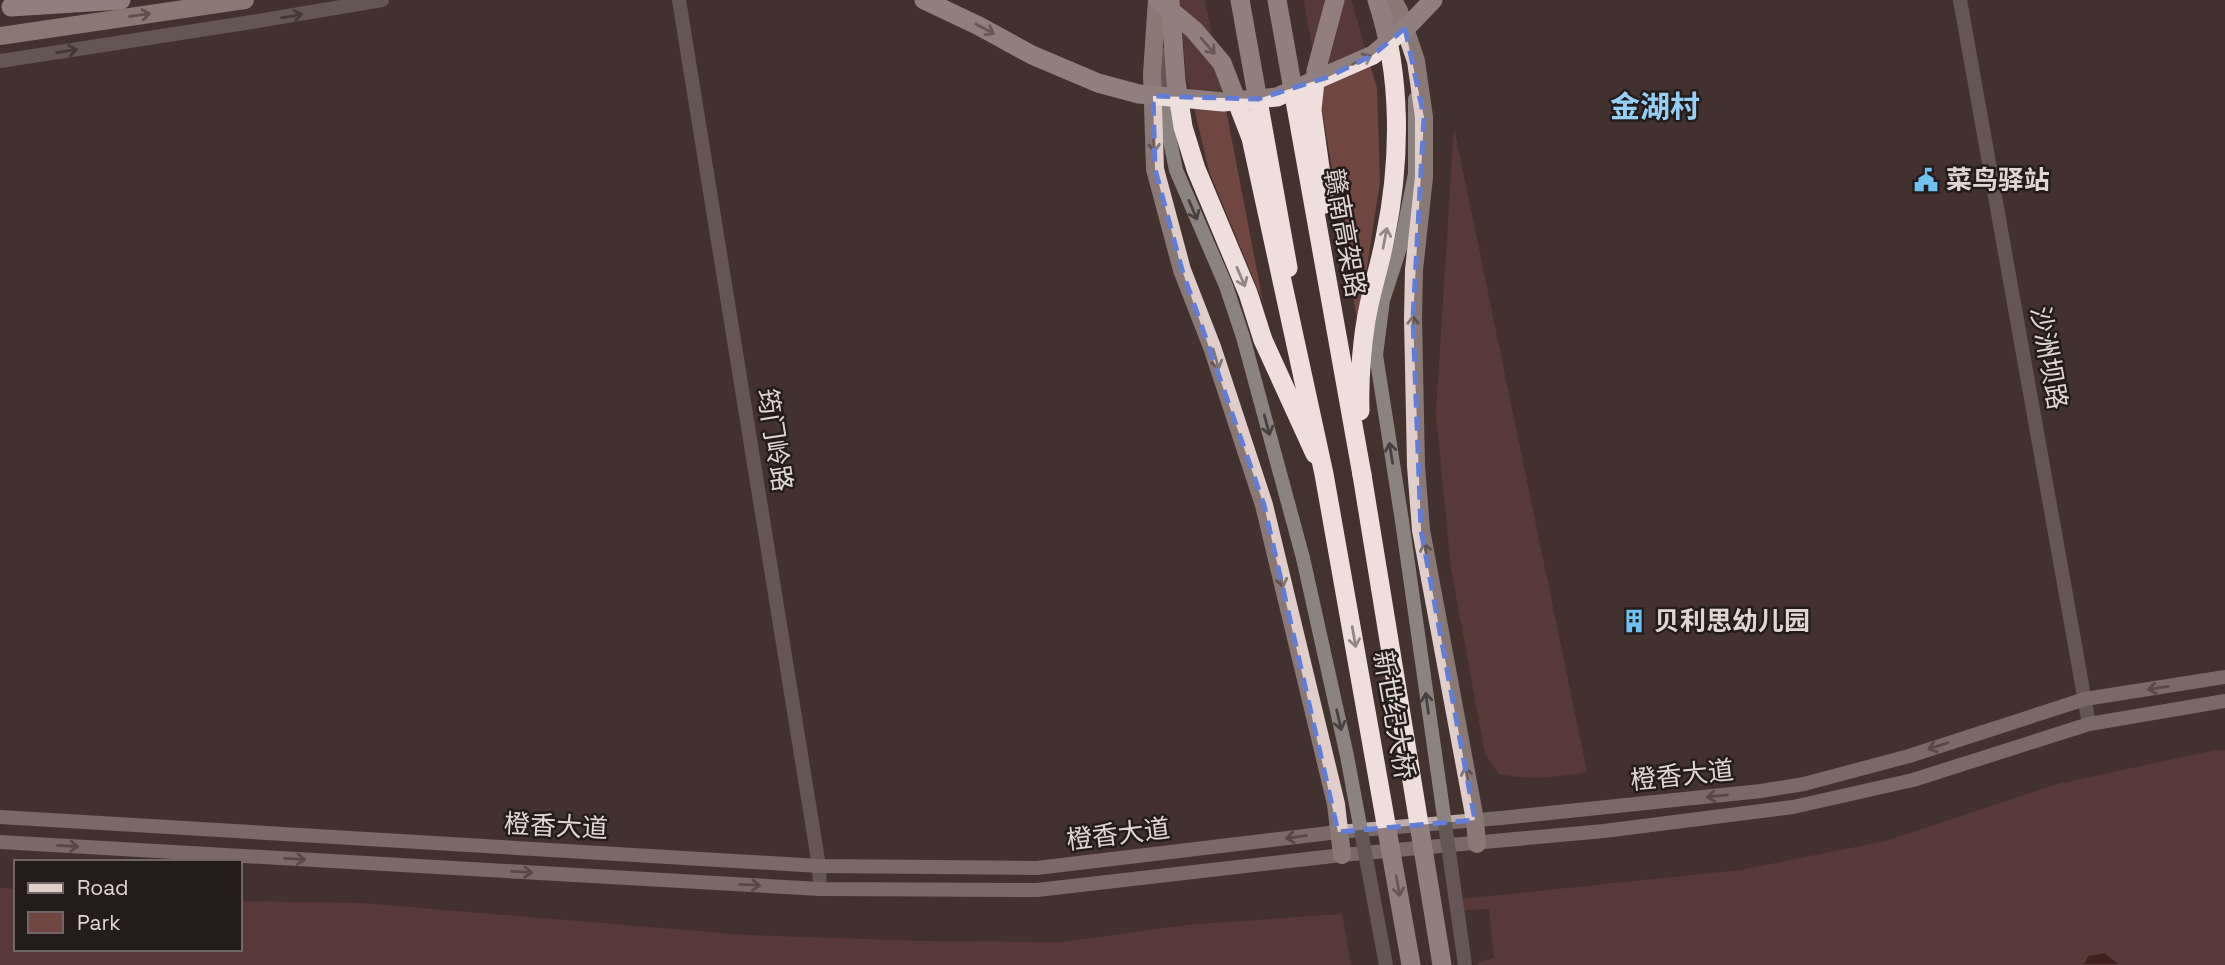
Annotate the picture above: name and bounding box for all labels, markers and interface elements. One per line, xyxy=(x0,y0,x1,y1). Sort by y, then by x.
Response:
one-way arrow xyxy=(128,8,151,21)
one-way arrow xyxy=(280,8,303,22)
one-way arrow xyxy=(974,23,995,36)
one-way arrow xyxy=(1200,37,1216,55)
one-way arrow xyxy=(56,44,78,57)
one-way arrow xyxy=(1351,53,1372,66)
district label: 金湖村 xyxy=(1610,87,1700,126)
one-way arrow xyxy=(1147,130,1160,153)
place label: 菜鸟驿站 xyxy=(1946,163,2050,197)
street label: 赣南高架路 xyxy=(1317,166,1373,300)
public building icon: 菜鸟驿站 xyxy=(1912,166,1940,194)
one-way arrow xyxy=(1187,199,1200,221)
one-way arrow xyxy=(1378,227,1392,250)
one-way arrow xyxy=(1236,266,1249,287)
street label: 沙洲坝路 xyxy=(2023,304,2075,412)
one-way arrow xyxy=(1406,315,1420,338)
one-way arrow xyxy=(1210,347,1223,370)
street label: 筠门岭路 xyxy=(750,386,800,494)
one-way arrow xyxy=(1261,414,1274,436)
one-way arrow xyxy=(1385,443,1398,465)
one-way arrow xyxy=(1418,542,1432,565)
one-way arrow xyxy=(1275,565,1288,588)
place label: 贝利思幼儿园 xyxy=(1654,604,1810,638)
building icon: 贝利思幼儿园 xyxy=(1620,607,1648,635)
one-way arrow xyxy=(1348,626,1361,648)
street label: 新世纪大桥 xyxy=(1366,648,1422,782)
one-way arrow xyxy=(2147,682,2170,695)
one-way arrow xyxy=(1421,693,1434,715)
one-way arrow xyxy=(1332,708,1346,731)
one-way arrow xyxy=(1928,741,1950,753)
street label: 橙香大道 xyxy=(1629,753,1735,797)
one-way arrow xyxy=(1460,766,1473,789)
one-way arrow xyxy=(1706,790,1729,803)
street label: 橙香大道 xyxy=(503,806,609,846)
street label: 橙香大道 xyxy=(1064,811,1172,857)
one-way arrow xyxy=(1285,831,1307,844)
one-way arrow xyxy=(56,839,79,852)
one-way arrow xyxy=(283,853,306,866)
legend xyxy=(14,860,242,951)
one-way arrow xyxy=(511,866,533,879)
text: Road xyxy=(77,874,129,901)
one-way arrow xyxy=(1391,874,1405,897)
one-way arrow xyxy=(738,879,760,892)
text: Park xyxy=(77,909,121,936)

